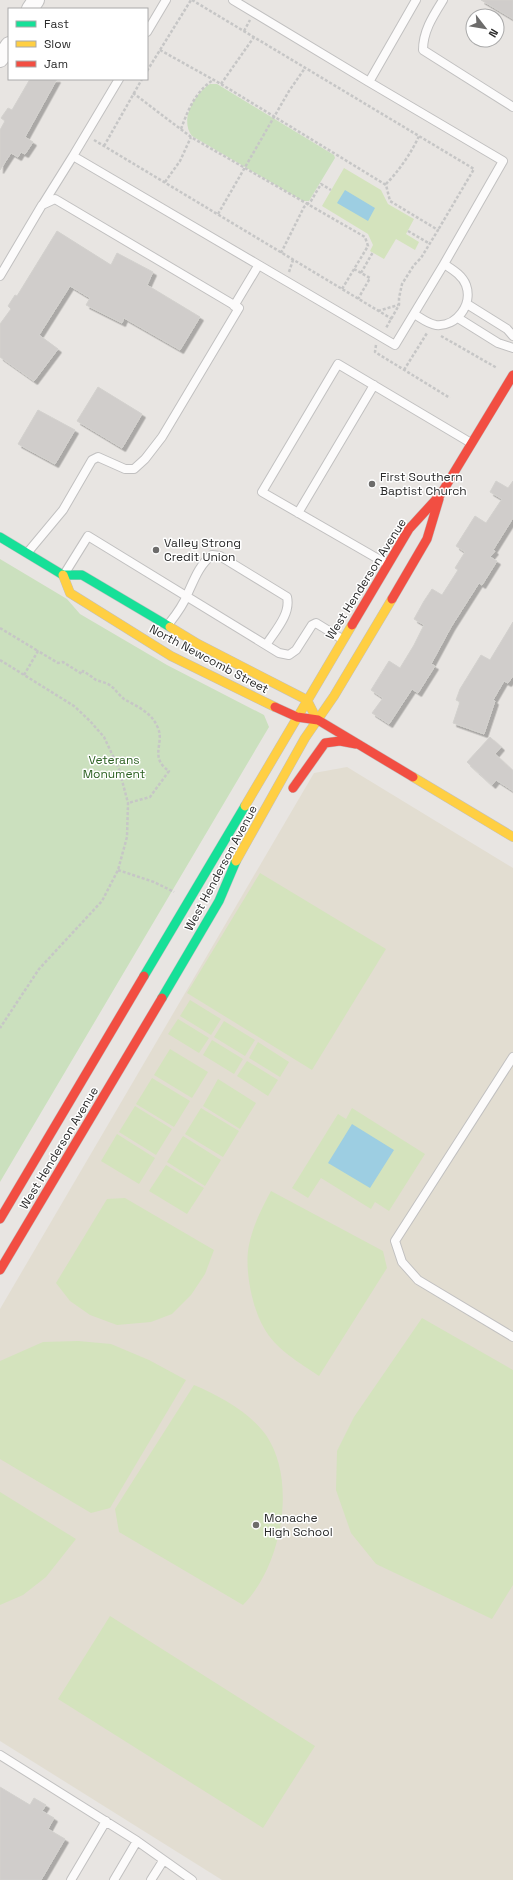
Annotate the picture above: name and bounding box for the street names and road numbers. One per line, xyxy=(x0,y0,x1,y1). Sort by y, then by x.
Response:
street label: West Henderson Avenue xyxy=(322,515,410,643)
street label: North Newcomb Street xyxy=(147,621,271,697)
street label: West Henderson Avenue xyxy=(181,802,261,934)
street label: West Henderson Avenue xyxy=(16,1084,102,1212)

